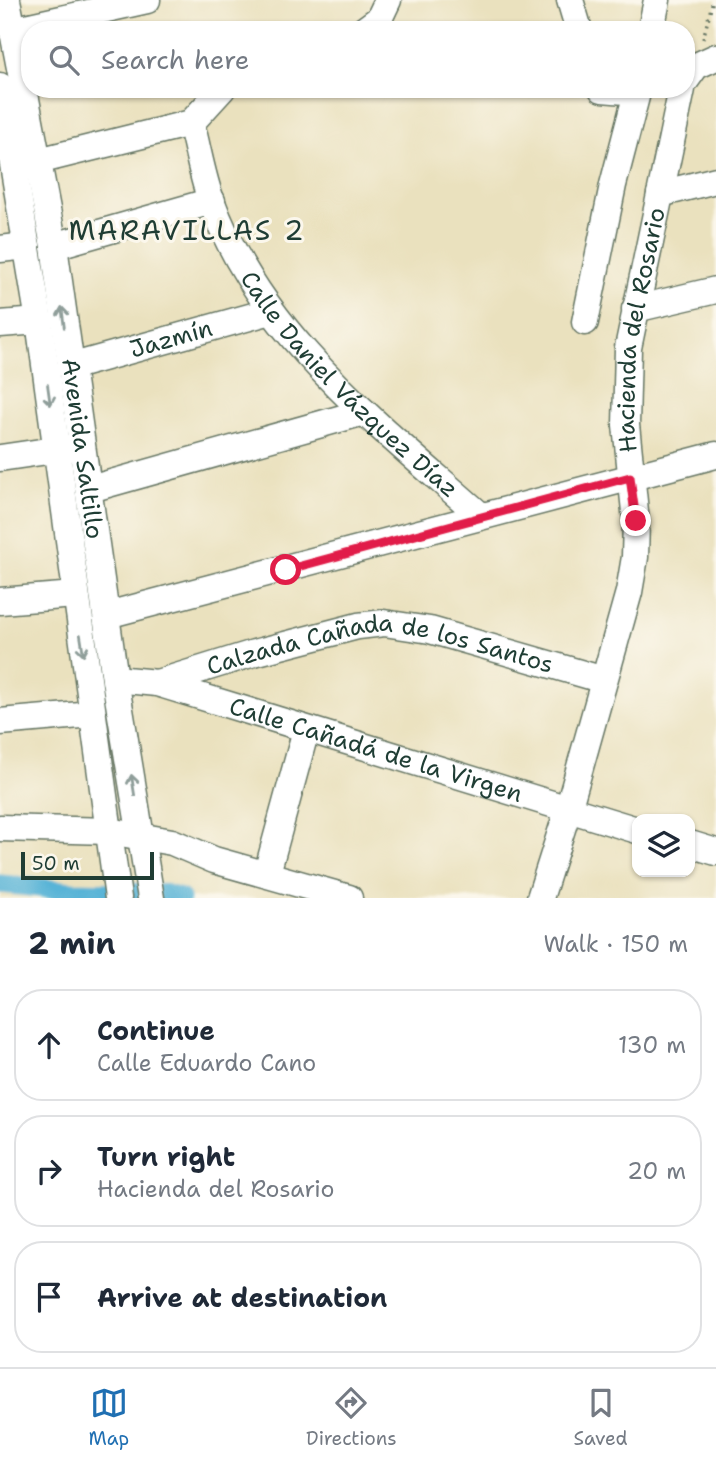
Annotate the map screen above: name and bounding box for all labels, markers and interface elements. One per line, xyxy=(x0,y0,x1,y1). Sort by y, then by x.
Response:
search box xyxy=(21,21,695,98)
icon: search xyxy=(45,41,83,79)
text: Search here xyxy=(101,42,250,77)
street label: Hacienda del Rosario xyxy=(610,205,673,454)
district label: MARAVILLAS 2 xyxy=(68,211,306,249)
street label: Calle Daniel Vázquez Díaz xyxy=(233,265,465,505)
one-way arrow xyxy=(57,307,70,329)
street label: Jazmín xyxy=(126,312,216,366)
street label: Avenida Saltillo xyxy=(54,356,111,541)
one-way arrow xyxy=(43,383,56,406)
route end xyxy=(620,505,651,536)
route start xyxy=(270,554,301,585)
text: Calzada Cañada de los Santos xyxy=(203,606,557,683)
one-way arrow xyxy=(76,633,89,656)
street label: Calzada Cañada de los Santos xyxy=(202,655,558,683)
street label: Calle Cañadá de la Virgen xyxy=(225,690,526,810)
one-way arrow xyxy=(126,774,139,797)
map controls xyxy=(632,814,695,877)
button: layers xyxy=(632,814,695,877)
scale bar xyxy=(21,849,154,881)
text: 50 m xyxy=(32,851,80,876)
text: 2 min xyxy=(28,923,115,964)
text: Walk · 150 m xyxy=(543,929,688,959)
text: Continue xyxy=(97,1013,215,1048)
icon: ahead xyxy=(30,1026,68,1064)
text: 130 m xyxy=(618,1030,686,1060)
text: Calle Eduardo Cano xyxy=(97,1048,316,1078)
text: Turn right xyxy=(97,1139,235,1174)
icon: right xyxy=(30,1152,68,1190)
text: 20 m xyxy=(627,1156,686,1186)
text: Hacienda del Rosario xyxy=(97,1174,334,1204)
icon: arrive xyxy=(30,1278,68,1316)
text: Arrive at destination xyxy=(97,1280,387,1315)
tab: Map xyxy=(88,1384,129,1451)
tab: Directions xyxy=(306,1384,397,1451)
tab: Saved xyxy=(574,1384,628,1451)

